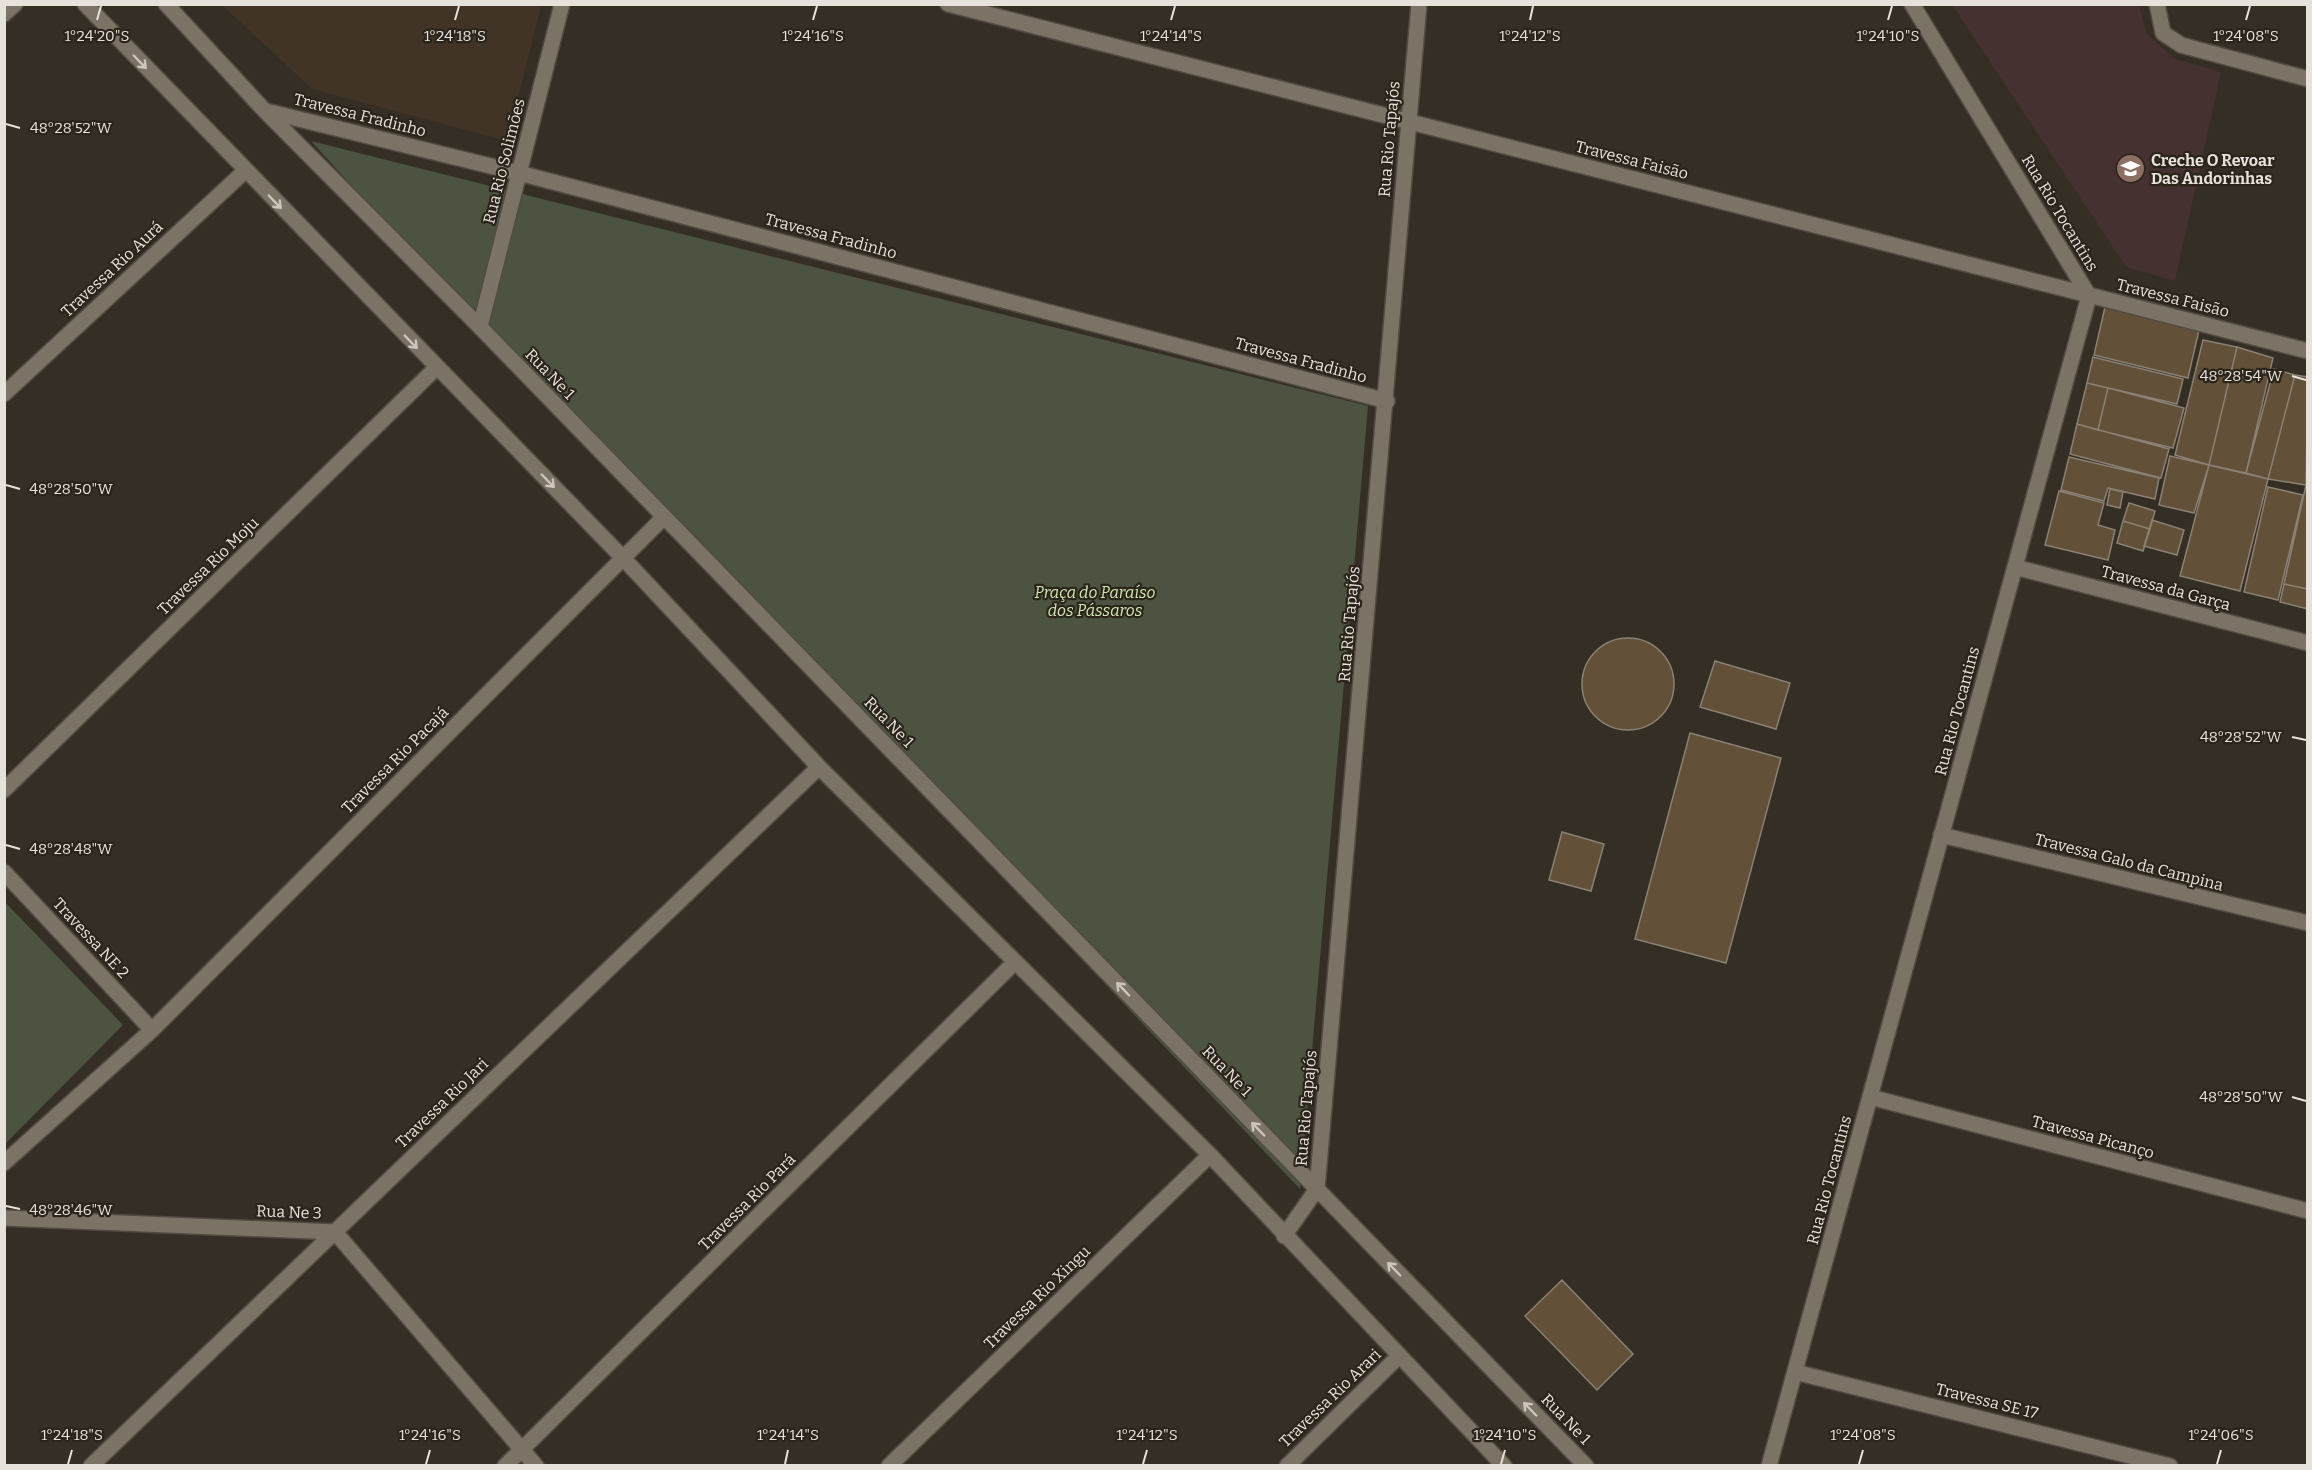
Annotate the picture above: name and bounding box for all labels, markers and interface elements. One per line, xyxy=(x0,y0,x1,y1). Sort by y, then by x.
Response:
text: 1°24'20"S xyxy=(65,27,129,45)
text: 1°24'18"S xyxy=(424,27,486,45)
text: 1°24'16"S xyxy=(782,27,844,45)
text: 1°24'14"S xyxy=(1140,27,1202,45)
text: 1°24'12"S xyxy=(1499,27,1561,45)
text: 1°24'10"S xyxy=(1857,27,1919,45)
text: 1°24'08"S xyxy=(2213,27,2279,45)
one-way arrow xyxy=(133,54,147,69)
street label: Rua Rio Tapajós xyxy=(1374,80,1404,198)
street label: Travessa Fradinho xyxy=(292,89,428,141)
street label: Rua Rio Solimões xyxy=(479,96,529,226)
text: 48°28'52"W xyxy=(30,119,113,137)
street label: Travessa Faisão xyxy=(1574,137,1690,183)
street label: Rua Rio Tocantins xyxy=(2018,151,2102,275)
place label: Creche O Revoar Das Andorinhas xyxy=(2151,151,2275,188)
school or university icon: Creche O Revoar Das Andorinhas xyxy=(2114,153,2146,185)
one-way arrow xyxy=(268,195,283,210)
street label: Travessa Fradinho xyxy=(763,209,899,263)
street label: Travessa Rio Aurá xyxy=(57,217,167,321)
street label: Travessa Faisão xyxy=(2115,275,2231,321)
street label: Travessa Fradinho xyxy=(1233,333,1369,387)
one-way arrow xyxy=(404,335,418,350)
street label: Rua Ne 1 xyxy=(521,345,579,404)
text: 48°28'54"W xyxy=(2200,367,2283,385)
one-way arrow xyxy=(540,474,555,489)
text: 48°28'50"W xyxy=(29,480,113,498)
street label: Travessa Rio Moju xyxy=(154,513,262,619)
street label: Travessa da Garça xyxy=(2099,562,2233,614)
street label: Rua Rio Tapajós xyxy=(1334,565,1364,683)
park label: Praça do Paraíso dos Pássaros xyxy=(1035,583,1156,620)
street label: Rua Rio Tocantins xyxy=(1931,645,1983,777)
street label: Rua Ne 1 xyxy=(860,693,918,752)
street label: Travessa Rio Pacajá xyxy=(338,703,452,817)
text: 48°28'52"W xyxy=(2200,728,2283,746)
street label: Travessa Galo da Campina xyxy=(2033,829,2226,895)
text: 48°28'48"W xyxy=(29,840,113,858)
street label: Travessa NE 2 xyxy=(49,894,133,982)
one-way arrow xyxy=(1115,982,1130,997)
street label: Rua Ne 1 xyxy=(1198,1042,1256,1101)
street label: Rua Rio Tapajós xyxy=(1291,1049,1321,1167)
street label: Travessa Rio Jari xyxy=(392,1054,492,1152)
text: 48°28'50"W xyxy=(2199,1088,2283,1106)
street label: Travessa Picanço xyxy=(2030,1112,2156,1162)
street label: Rua Rio Tocantins xyxy=(1803,1114,1855,1246)
one-way arrow xyxy=(1251,1122,1266,1137)
street label: Travessa Rio Pará xyxy=(695,1150,799,1254)
text: 48°28'46"W xyxy=(29,1201,113,1219)
street label: Rua Ne 3 xyxy=(256,1201,322,1223)
street label: Travessa Rio Xingu xyxy=(980,1241,1094,1353)
one-way arrow xyxy=(1387,1261,1402,1276)
street label: Travessa Rio Arari xyxy=(1275,1345,1385,1451)
street label: Travessa SE 17 xyxy=(1934,1379,2040,1423)
street label: Rua Ne 1 xyxy=(1537,1390,1595,1449)
one-way arrow xyxy=(1523,1401,1538,1416)
text: 1°24'18"S xyxy=(41,1426,103,1444)
text: 1°24'16"S xyxy=(399,1426,461,1444)
text: 1°24'14"S xyxy=(757,1426,819,1444)
text: 1°24'12"S xyxy=(1116,1426,1178,1444)
text: 1°24'10"S xyxy=(1474,1426,1536,1444)
text: 1°24'08"S xyxy=(1830,1426,1896,1444)
text: 1°24'06"S xyxy=(2188,1426,2254,1444)

